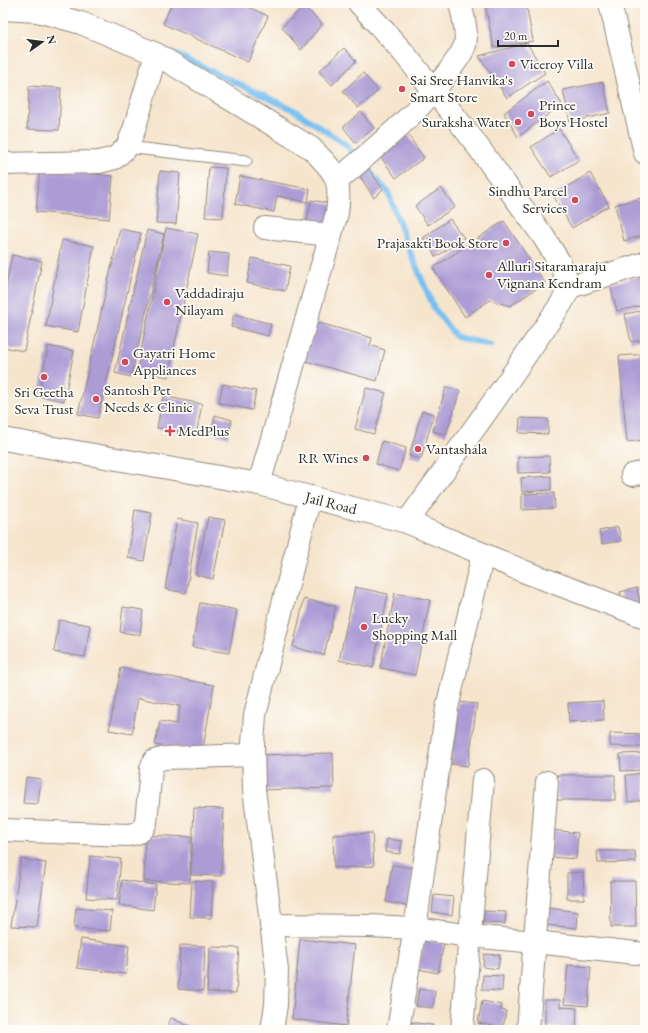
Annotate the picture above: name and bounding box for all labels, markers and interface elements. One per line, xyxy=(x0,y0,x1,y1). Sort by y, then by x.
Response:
north arrow xyxy=(22,22,62,62)
scale bar xyxy=(498,22,558,48)
text: 20 m xyxy=(504,28,528,44)
text: N xyxy=(44,34,60,46)
place label: Viceroy Villa xyxy=(520,54,593,73)
marker: Viceroy Villa xyxy=(507,59,517,69)
place label: Sai Sree Hanvika's Smart Store xyxy=(410,70,513,106)
marker: Sai Sree Hanvika's Smart Store xyxy=(397,84,407,94)
place label: Prince Boys Hostel xyxy=(539,95,608,131)
marker: Prince Boys Hostel xyxy=(526,109,536,119)
place label: Suraksha Water xyxy=(422,112,510,131)
marker: Suraksha Water xyxy=(513,117,523,127)
place label: Sindhu Parcel Services xyxy=(488,181,567,217)
marker: Sindhu Parcel Services xyxy=(570,195,580,205)
place label: Prajasakti Book Store xyxy=(377,233,498,252)
marker: Prajasakti Book Store xyxy=(501,238,511,248)
place label: Alluri Sitaramaraju Vignana Kendram xyxy=(496,256,606,292)
marker: Alluri Sitaramaraju Vignana Kendram xyxy=(484,270,494,280)
place label: Vaddadiraju Nilayam xyxy=(175,283,244,319)
marker: Vaddadiraju Nilayam xyxy=(162,297,172,307)
place label: Gayatri Home Appliances xyxy=(132,343,216,379)
marker: Gayatri Home Appliances xyxy=(120,357,130,367)
marker: Sri Geetha Seva Trust xyxy=(39,372,49,382)
place label: Santosh Pet Needs & Clinic xyxy=(104,380,193,416)
place label: Sri Geetha Seva Trust xyxy=(14,382,74,418)
marker: Santosh Pet Needs & Clinic xyxy=(91,394,101,404)
place label: MedPlus xyxy=(178,421,229,440)
marker: MedPlus xyxy=(165,426,175,436)
place label: Vantashala xyxy=(426,439,487,458)
marker: Vantashala xyxy=(413,444,423,454)
place label: RR Wines xyxy=(298,448,358,467)
marker: RR Wines xyxy=(361,453,371,463)
street label: Jail Road xyxy=(301,486,359,518)
place label: Lucky Shopping Mall xyxy=(372,608,458,644)
marker: Lucky Shopping Mall xyxy=(359,622,369,632)

